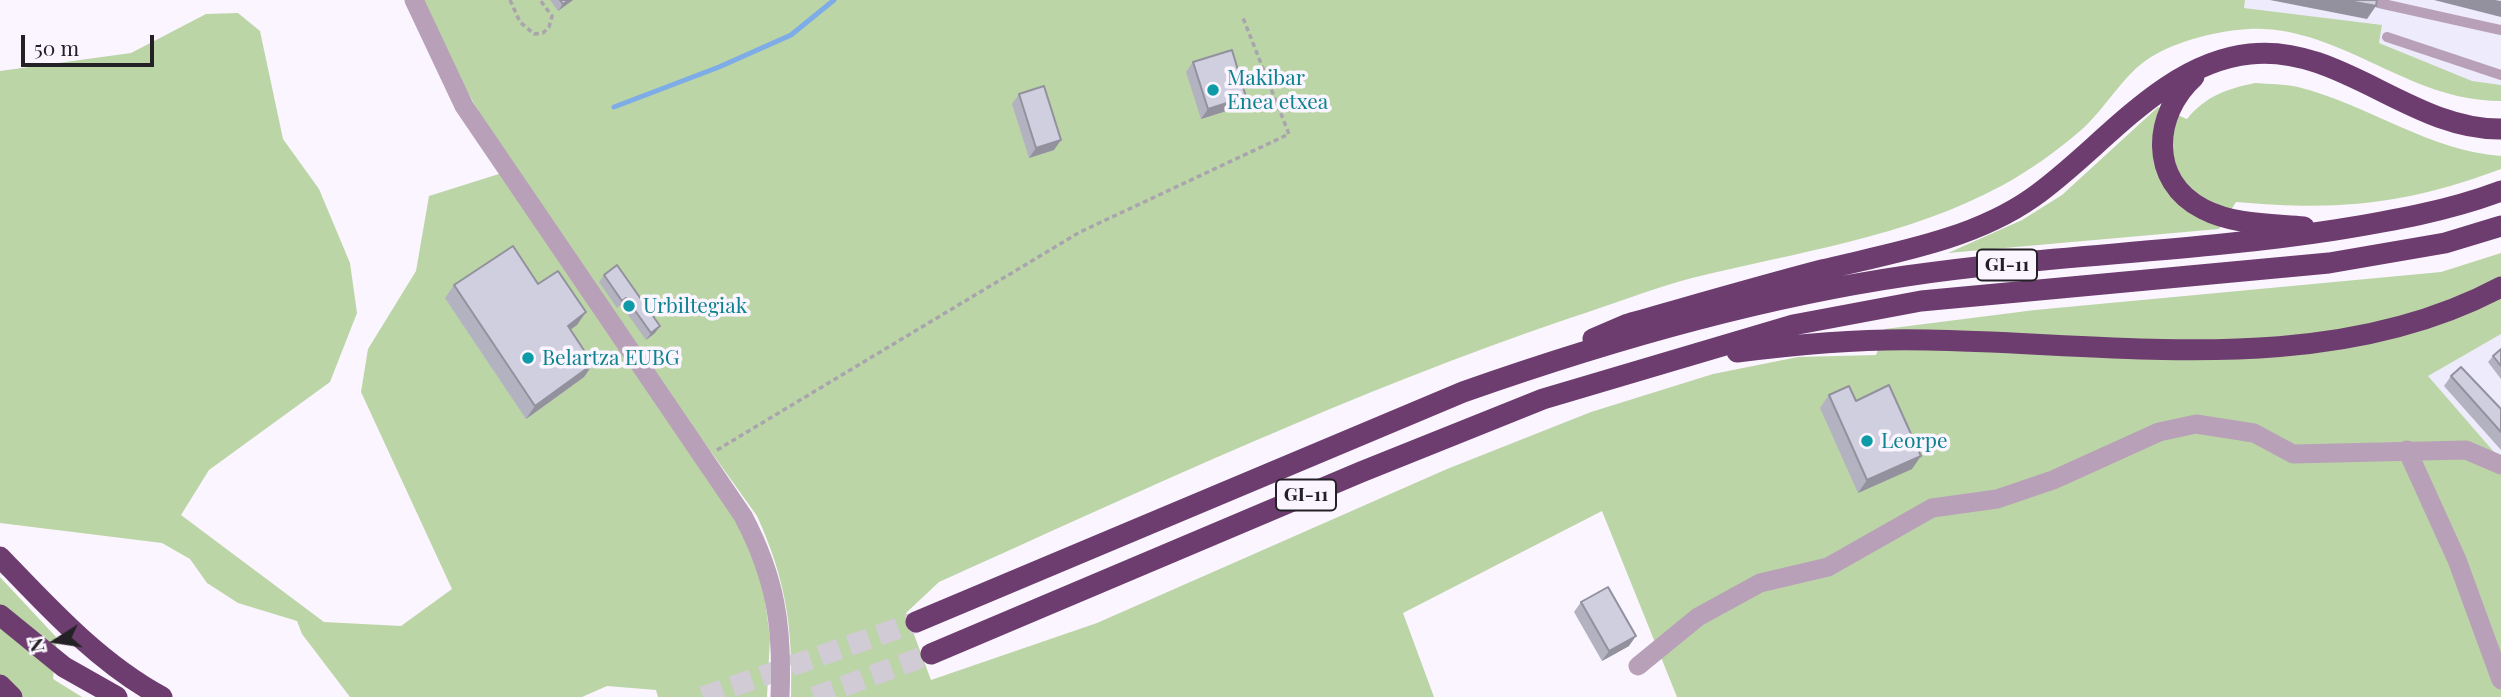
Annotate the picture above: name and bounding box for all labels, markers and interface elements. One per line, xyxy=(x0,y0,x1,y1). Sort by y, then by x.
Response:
scale bar xyxy=(24,21,158,65)
text: 50 m xyxy=(34,33,79,61)
place label: Makibar Enea etxea xyxy=(1227,65,1328,115)
marker: Makibar Enea etxea xyxy=(1205,82,1221,98)
road number: GI-11 xyxy=(1977,249,2037,280)
place label: Urbiltegiak xyxy=(643,293,747,319)
marker: Urbiltegiak xyxy=(621,298,637,314)
place label: Belartza EUBG xyxy=(542,345,680,371)
marker: Belartza EUBG xyxy=(520,350,536,366)
place label: Leorpe xyxy=(1881,428,1948,454)
marker: Leorpe xyxy=(1859,433,1875,449)
road number: GI-11 xyxy=(1276,480,1336,510)
north arrow xyxy=(21,606,91,676)
text: N xyxy=(21,636,50,655)

